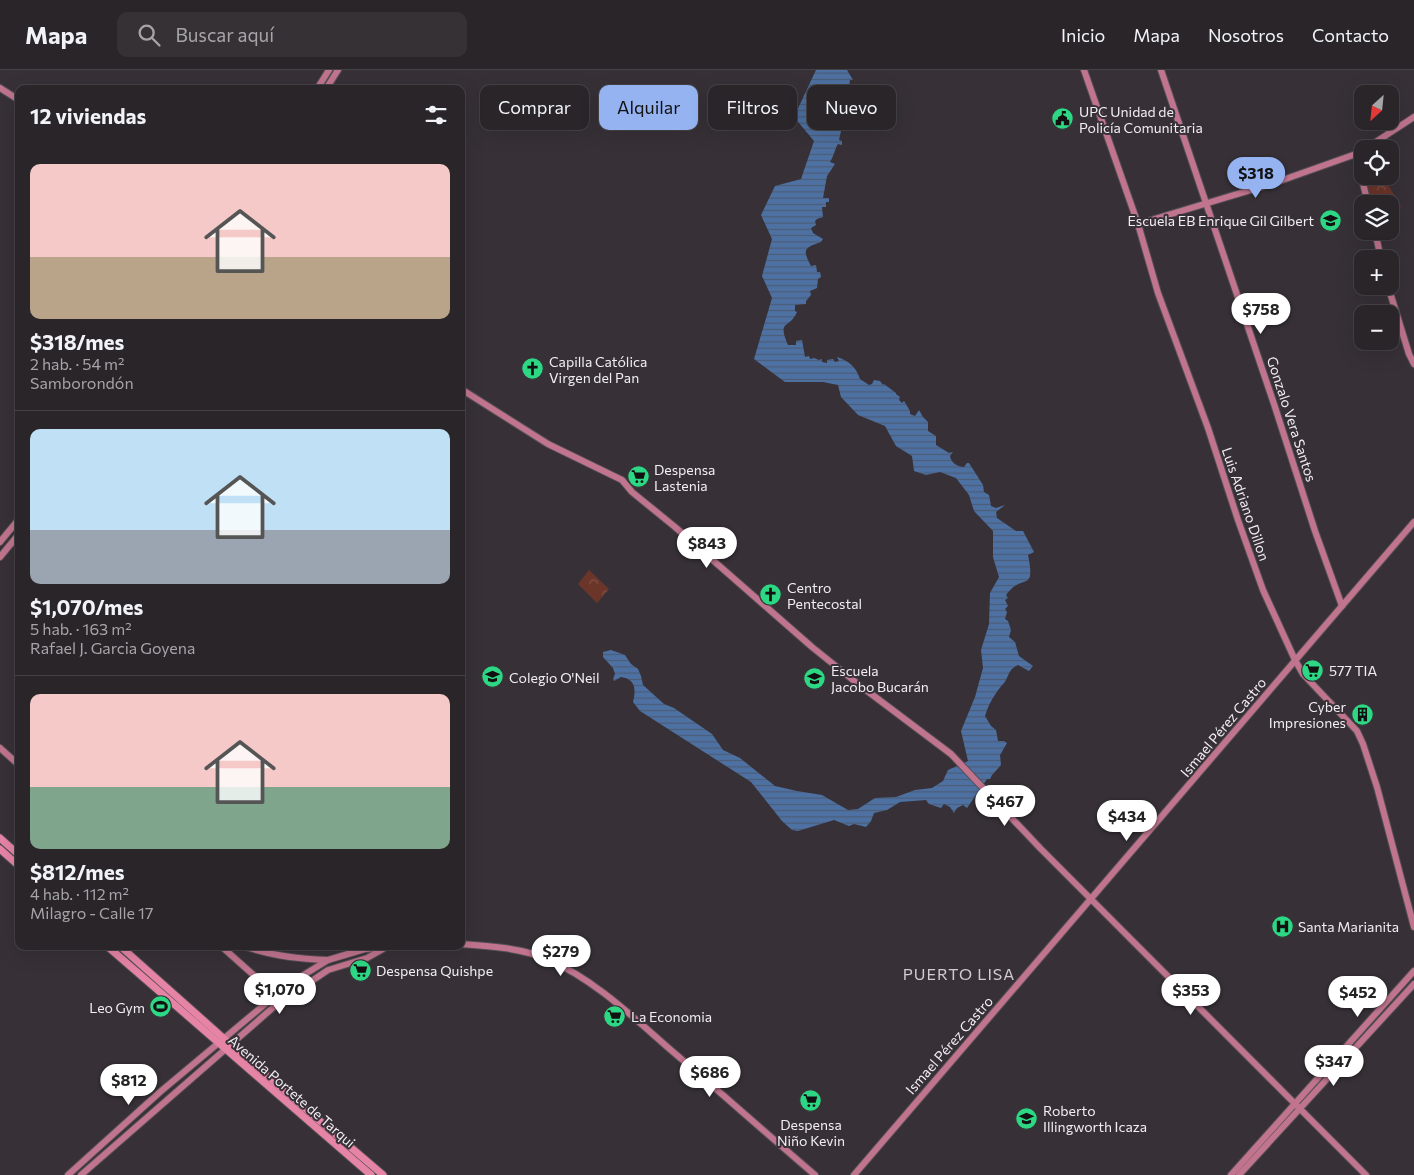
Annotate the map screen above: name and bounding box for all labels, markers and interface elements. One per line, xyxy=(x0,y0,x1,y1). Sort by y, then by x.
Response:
search box xyxy=(117,12,467,57)
text: Mapa xyxy=(25,20,87,49)
icon: search xyxy=(135,21,163,49)
text: Buscar aquí xyxy=(175,23,274,46)
text: Inicio xyxy=(1061,24,1105,46)
text: Mapa xyxy=(1133,24,1180,46)
text: Nosotros xyxy=(1208,24,1284,46)
text: Contacto xyxy=(1312,24,1389,46)
chip: Comprar xyxy=(480,85,589,130)
chip: Alquilar xyxy=(599,85,698,130)
chip: Filtros xyxy=(708,85,797,130)
chip: Nuevo xyxy=(807,85,896,130)
north arrow xyxy=(1354,85,1399,130)
map controls xyxy=(1354,85,1399,350)
icon: filters xyxy=(422,101,450,129)
text: 12 viviendas xyxy=(30,103,146,128)
place label: UPC Unidad de Policía Comunitaria xyxy=(1079,103,1203,136)
public building icon: UPC Unidad de Policía Comunitaria xyxy=(1051,107,1075,131)
button: locate xyxy=(1354,140,1399,185)
pin: $318 xyxy=(1226,156,1286,199)
text: $318 xyxy=(1238,163,1274,182)
button: layers xyxy=(1354,195,1399,240)
icon: home xyxy=(195,196,285,286)
school or university icon: Escuela EB Enrique Gil Gilbert xyxy=(1318,208,1342,232)
place label: Escuela EB Enrique Gil Gilbert xyxy=(1128,212,1314,229)
button: + xyxy=(1354,250,1399,295)
pin: $758 xyxy=(1231,292,1291,335)
text: $758 xyxy=(1242,299,1280,318)
button: − xyxy=(1354,305,1399,350)
text: $318/mes xyxy=(30,329,124,354)
place label: Capilla Católica Virgen del Pan xyxy=(549,353,647,386)
text: 2 hab. · 54 m² xyxy=(30,354,124,373)
street label: Gonzalo Vera Santos xyxy=(1264,354,1320,484)
church icon: Capilla Católica Virgen del Pan xyxy=(521,357,545,381)
text: Samborondón xyxy=(30,373,134,392)
street label: Luis Adriano Dillon xyxy=(1219,445,1273,563)
place label: Despensa Lastenia xyxy=(654,461,715,494)
icon: home xyxy=(195,462,285,552)
supermarket icon: Despensa Lastenia xyxy=(626,465,650,489)
pin: $843 xyxy=(677,526,737,569)
text: $843 xyxy=(688,533,726,552)
place label: Centro Pentecostal xyxy=(787,579,862,612)
church icon: Centro Pentecostal xyxy=(759,583,783,607)
text: $1,070/mes xyxy=(30,594,143,619)
text: 5 hab. · 163 m² xyxy=(30,619,132,638)
text: Rafael J. Garcia Goyena xyxy=(30,638,195,657)
supermarket icon: 577 TIA xyxy=(1301,658,1325,682)
place label: Escuela Jacobo Bucarán xyxy=(831,662,929,695)
place label: 577 TIA xyxy=(1329,662,1377,679)
school or university icon: Colegio O'Neil xyxy=(481,665,505,689)
school or university icon: Escuela Jacobo Bucarán xyxy=(803,666,827,690)
place label: Colegio O'Neil xyxy=(509,669,600,686)
street label: Ismael Pérez Castro xyxy=(1176,674,1270,780)
place label: Cyber Impresiones xyxy=(1269,698,1346,731)
building icon: Cyber Impresiones xyxy=(1350,702,1374,726)
icon: home xyxy=(195,727,285,817)
pin: $467 xyxy=(975,784,1035,827)
text: $467 xyxy=(986,791,1024,810)
pin: $434 xyxy=(1097,800,1157,842)
text: $434 xyxy=(1108,806,1146,825)
text: $812/mes xyxy=(30,859,125,884)
text: 4 hab. · 112 m² xyxy=(30,884,129,903)
text: Milagro - Calle 17 xyxy=(30,903,153,922)
hospital icon: Santa Marianita xyxy=(1270,914,1294,938)
place label: Santa Marianita xyxy=(1298,918,1399,935)
pin: $279 xyxy=(531,934,591,977)
text: $279 xyxy=(543,941,579,960)
supermarket icon: Despensa Quishpe xyxy=(348,958,372,982)
place label: Despensa Quishpe xyxy=(376,962,493,979)
district label: PUERTO LISA xyxy=(903,964,1015,983)
pin: $1,070 xyxy=(239,972,321,1015)
pin: $353 xyxy=(1161,974,1221,1016)
pin: $452 xyxy=(1328,976,1388,1018)
text: $1,070 xyxy=(255,979,305,998)
text: $353 xyxy=(1172,980,1210,999)
text: $452 xyxy=(1339,982,1377,1001)
street label: Ismael Pérez Castro xyxy=(902,992,996,1098)
sports icon: Leo Gym xyxy=(149,995,173,1019)
place label: Leo Gym xyxy=(89,999,145,1016)
supermarket icon: La Economia xyxy=(603,1004,627,1028)
place label: La Economia xyxy=(631,1008,712,1025)
street label: Avenida Portete de Tarqui xyxy=(225,1031,359,1151)
pin: $347 xyxy=(1304,1044,1364,1087)
text: $347 xyxy=(1316,1051,1352,1070)
pin: $686 xyxy=(680,1056,740,1098)
text: $686 xyxy=(691,1062,729,1081)
pin: $812 xyxy=(99,1064,159,1106)
text: $812 xyxy=(111,1070,147,1089)
supermarket icon: Despensa Niño Kevin xyxy=(799,1089,823,1113)
place label: Roberto Illingworth Icaza xyxy=(1043,1102,1147,1135)
school or university icon: Roberto Illingworth Icaza xyxy=(1015,1106,1039,1130)
place label: Despensa Niño Kevin xyxy=(777,1116,845,1149)

